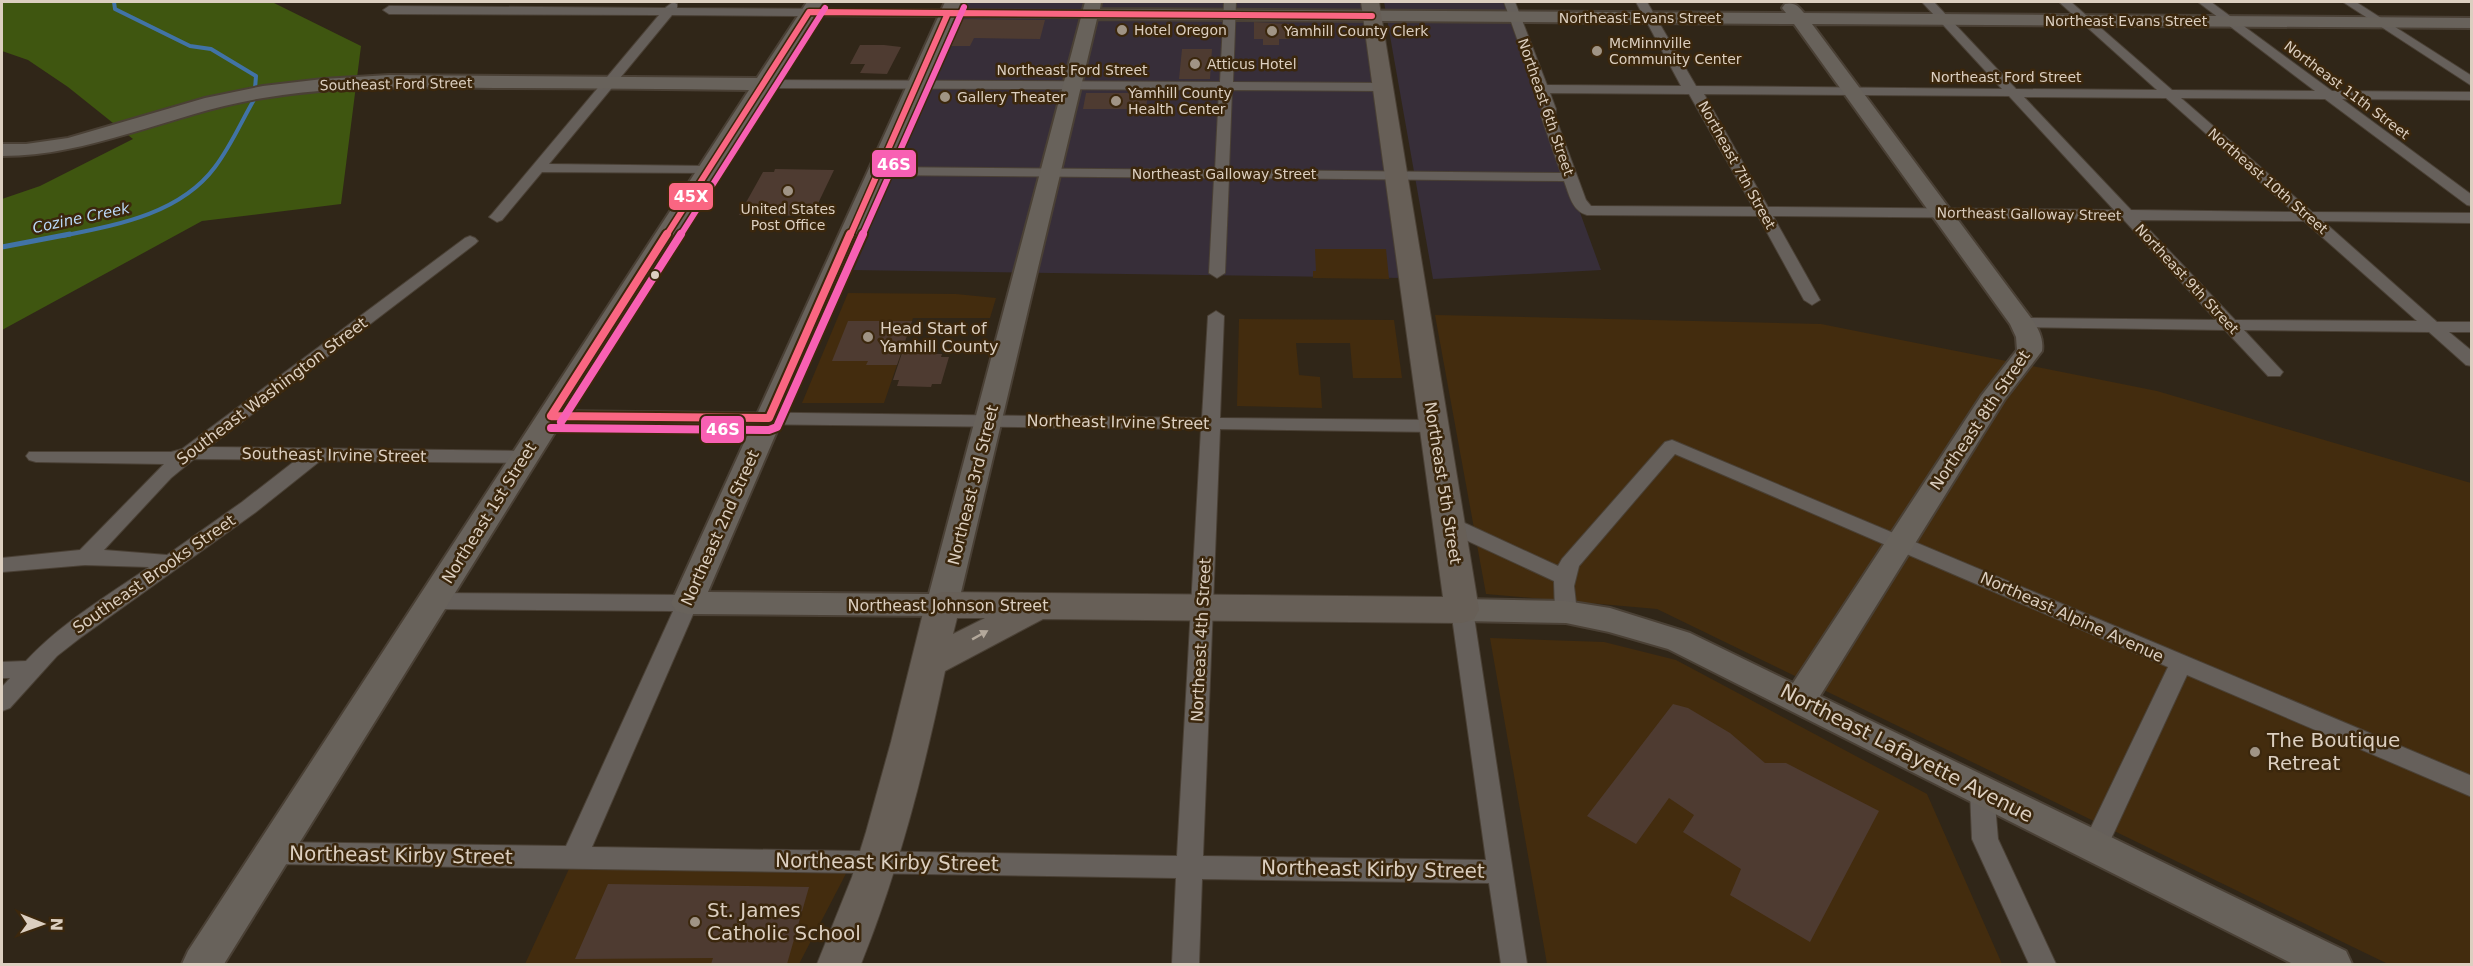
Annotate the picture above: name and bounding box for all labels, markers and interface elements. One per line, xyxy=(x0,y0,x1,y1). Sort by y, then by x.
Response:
street label: Northeast Evans Street xyxy=(1559,10,1722,26)
street label: Northeast Evans Street xyxy=(2045,13,2208,29)
place label: Hotel Oregon xyxy=(1134,22,1227,38)
marker: Hotel Oregon xyxy=(1115,23,1129,37)
place label: Yamhill County Clerk xyxy=(1283,23,1429,39)
marker: Yamhill County Clerk xyxy=(1265,24,1279,38)
place label: McMinnville Community Center xyxy=(1609,35,1742,67)
street label: Northeast 6th Street xyxy=(1515,36,1577,178)
street label: Northeast 11th Street xyxy=(2281,38,2413,143)
marker: McMinnville Community Center xyxy=(1590,44,1604,58)
place label: Atticus Hotel xyxy=(1207,56,1297,72)
marker: Atticus Hotel xyxy=(1188,57,1202,71)
street label: Northeast Ford Street xyxy=(996,62,1148,78)
street label: Northeast Ford Street xyxy=(1930,69,2082,85)
street label: Southeast Ford Street xyxy=(320,75,473,93)
place label: Yamhill County Health Center xyxy=(1127,85,1232,117)
place label: Gallery Theater xyxy=(957,89,1066,105)
marker: Gallery Theater xyxy=(938,90,952,104)
marker: Yamhill County Health Center xyxy=(1109,94,1123,108)
street label: Northeast 7th Street xyxy=(1695,98,1779,232)
street label: Northeast 10th Street xyxy=(2205,125,2331,237)
line badge: 46S xyxy=(871,149,917,178)
text: 46S xyxy=(877,155,911,174)
street label: Northeast Galloway Street xyxy=(1132,166,1317,182)
line badge: 45X xyxy=(668,182,714,211)
marker: United States Post Office xyxy=(781,184,795,198)
text: 45X xyxy=(674,187,709,206)
water label: Cozine Creek xyxy=(31,199,133,237)
place label: United States Post Office xyxy=(741,201,835,233)
street label: Northeast Galloway Street xyxy=(1937,204,2122,224)
street label: Northeast 9th Street xyxy=(2132,221,2242,337)
unlabelled marker xyxy=(649,269,661,281)
street label: Southeast Washington Street xyxy=(173,313,371,469)
place label: Head Start of Yamhill County xyxy=(879,319,999,356)
marker: Head Start of Yamhill County xyxy=(861,330,875,344)
street label: Northeast 8th Street xyxy=(1926,347,2034,493)
street label: Northeast 5th Street xyxy=(1421,400,1465,566)
street label: Northeast 3rd Street xyxy=(944,403,1002,567)
street label: Northeast Irvine Street xyxy=(1026,411,1210,433)
line badge: 46S xyxy=(700,415,745,444)
text: 46S xyxy=(706,420,740,439)
street label: Northeast 1st Street xyxy=(438,439,540,587)
street label: Southeast Irvine Street xyxy=(241,444,427,466)
street label: Northeast 2nd Street xyxy=(677,447,763,609)
street label: Southeast Brooks Street xyxy=(69,511,239,637)
street label: Northeast 4th Street xyxy=(1187,557,1215,723)
street label: Northeast Alpine Avenue xyxy=(1977,568,2167,666)
street label: Northeast Johnson Street xyxy=(848,596,1048,615)
one-way arrow xyxy=(972,629,988,640)
street label: Northeast Lafayette Avenue xyxy=(1777,679,2037,827)
place label: The Boutique Retreat xyxy=(2266,728,2400,775)
marker: The Boutique Retreat xyxy=(2248,745,2262,759)
street label: Northeast Kirby Street xyxy=(289,841,513,869)
street label: Northeast Kirby Street xyxy=(775,848,999,876)
street label: Northeast Kirby Street xyxy=(1261,855,1485,883)
north arrow xyxy=(12,894,72,954)
place label: St. James Catholic School xyxy=(707,898,861,945)
marker: St. James Catholic School xyxy=(688,915,702,929)
text: N xyxy=(47,917,66,931)

